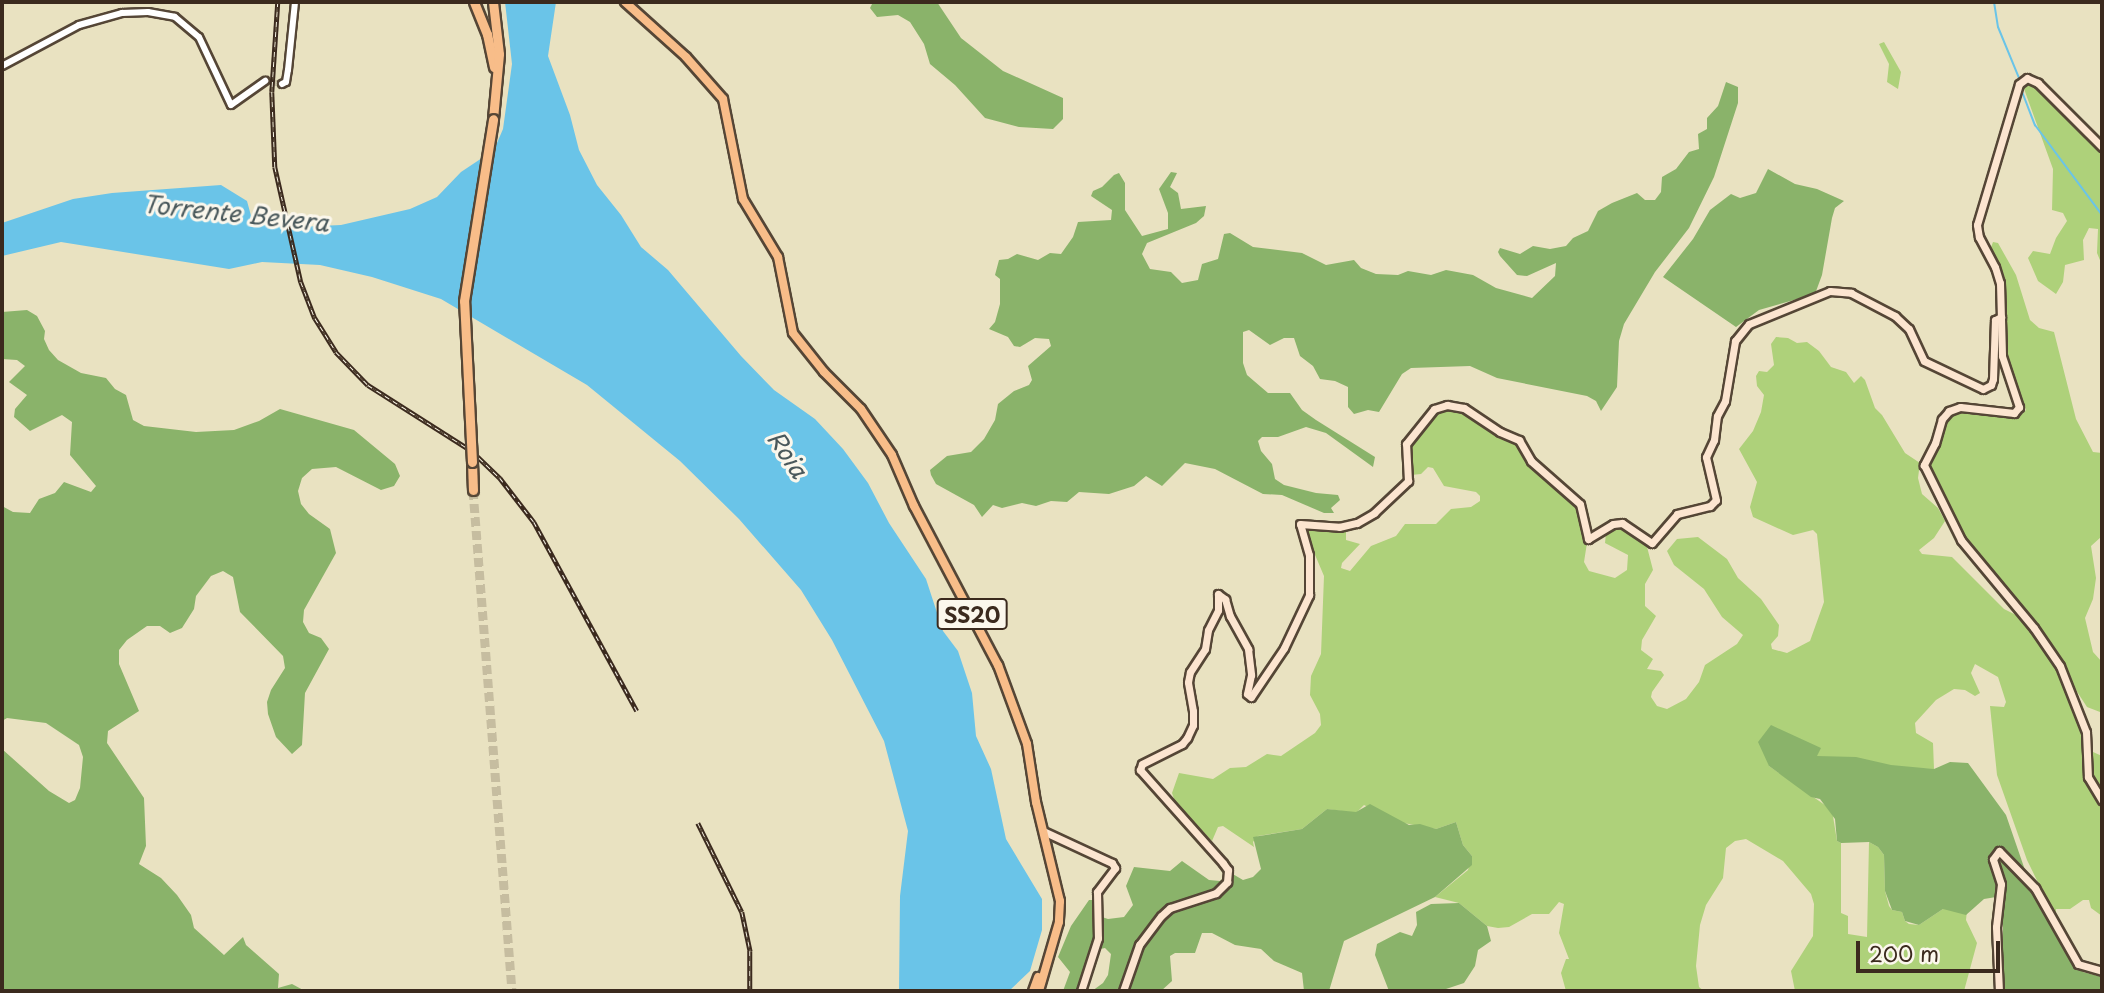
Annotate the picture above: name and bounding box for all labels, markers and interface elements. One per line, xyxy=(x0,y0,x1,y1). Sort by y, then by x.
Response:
water label: Torrente Bevera xyxy=(142,189,330,237)
water label: Roia xyxy=(762,425,814,483)
road number: SS20 xyxy=(935,596,1009,632)
scale bar xyxy=(1859,926,2002,970)
text: 200 m xyxy=(1869,937,1939,969)

